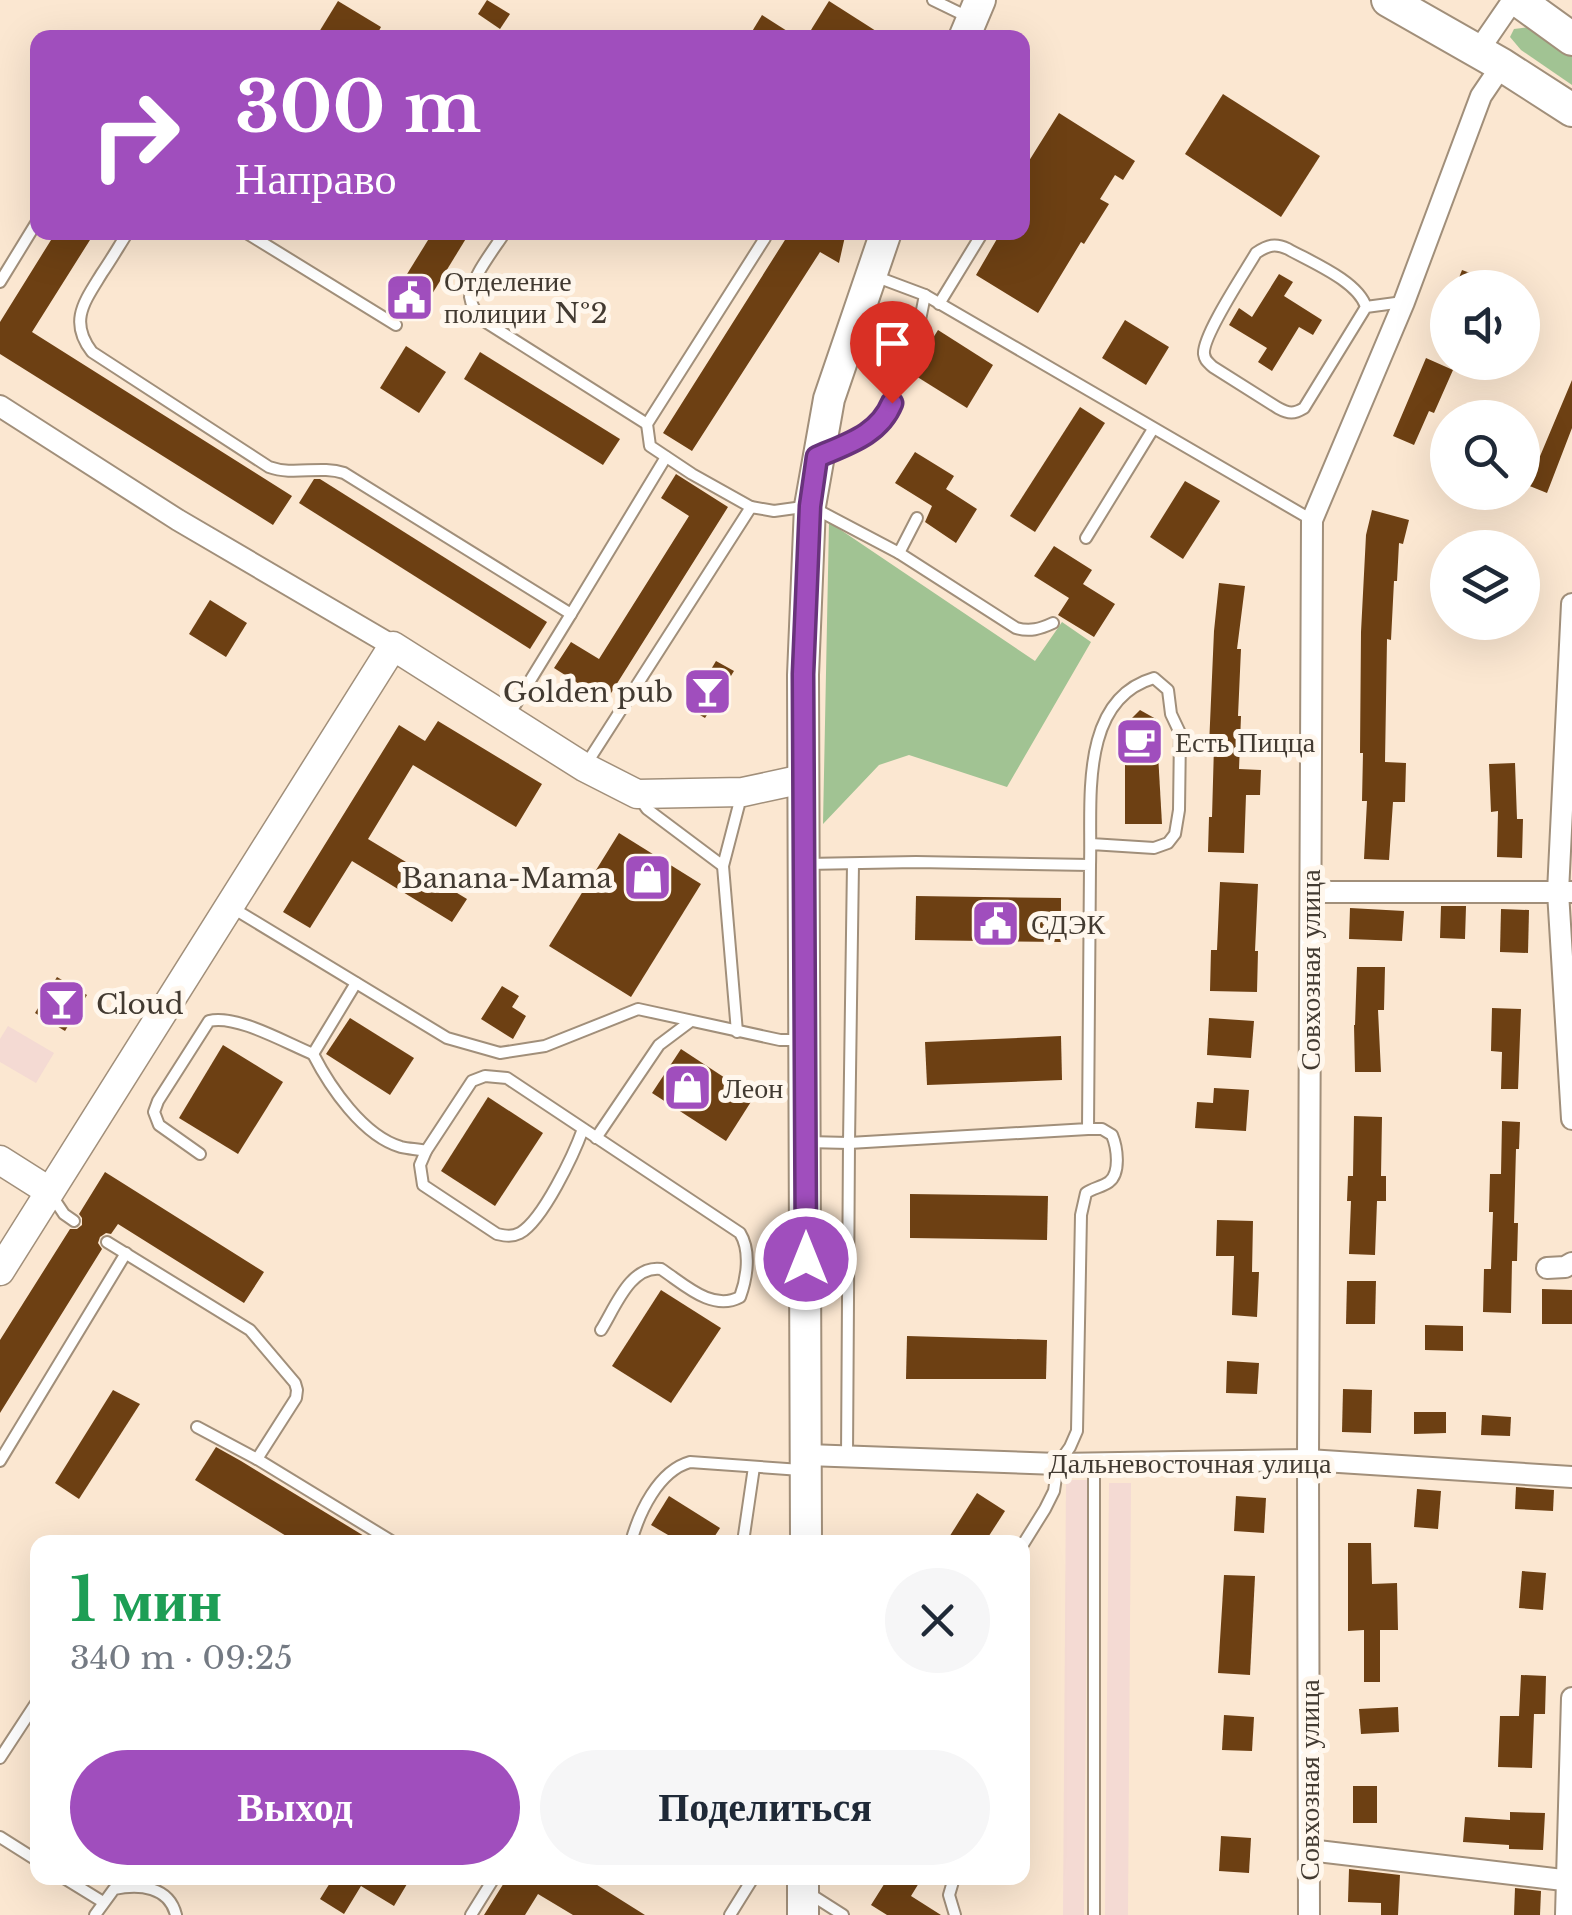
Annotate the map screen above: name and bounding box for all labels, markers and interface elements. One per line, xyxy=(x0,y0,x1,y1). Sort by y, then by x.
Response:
text: 300 m xyxy=(235,64,481,151)
icon: right xyxy=(70,70,200,200)
text: Направо xyxy=(235,150,397,206)
place label: Отделение полиции №2 xyxy=(444,264,608,331)
map controls xyxy=(1430,270,1540,640)
button: sound xyxy=(1430,270,1540,380)
public building icon: Отделение полиции №2 xyxy=(383,271,435,323)
pin xyxy=(850,301,935,404)
icon: arrive xyxy=(865,316,920,371)
button: search xyxy=(1430,400,1540,510)
button: layers xyxy=(1430,530,1540,640)
bar icon: Golden pub xyxy=(682,666,734,718)
place label: Golden pub xyxy=(503,675,673,710)
cafe icon: Есть Пицца xyxy=(1114,716,1166,768)
place label: Есть Пицца xyxy=(1175,725,1316,760)
shop icon: Banana-Mama xyxy=(621,852,673,904)
place label: Banana-Mama xyxy=(401,861,612,896)
street label: Совхозная улица xyxy=(1293,869,1328,1071)
public building icon: СДЭК xyxy=(970,898,1022,950)
place label: СДЭК xyxy=(1031,907,1106,942)
bar icon: Cloud xyxy=(35,978,87,1030)
place label: Cloud xyxy=(96,987,184,1022)
shop icon: Леон xyxy=(662,1062,714,1114)
place label: Леон xyxy=(723,1071,783,1106)
position arrow xyxy=(754,1207,858,1311)
street label: Дальневосточная улица xyxy=(1049,1446,1332,1481)
text: 1 мин xyxy=(70,1563,222,1637)
button: close xyxy=(885,1568,990,1673)
text: 340 m · 09:25 xyxy=(70,1638,293,1678)
street label: Совхозная улица xyxy=(1292,1679,1327,1881)
button: Выход xyxy=(70,1750,520,1865)
button: Поделиться xyxy=(540,1750,990,1865)

